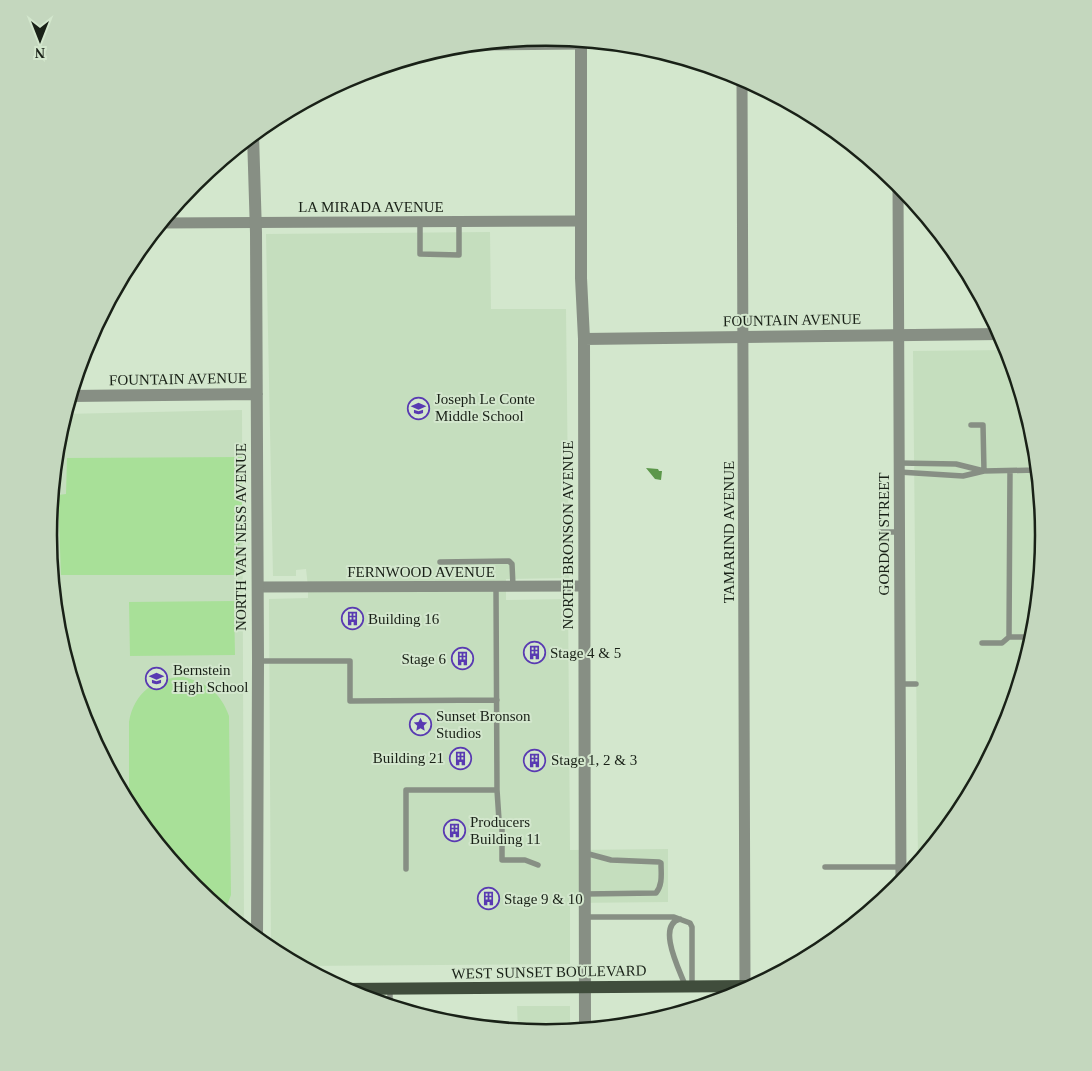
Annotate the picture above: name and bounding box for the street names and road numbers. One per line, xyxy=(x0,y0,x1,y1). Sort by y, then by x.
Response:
street label: LA MIRADA AVENUE xyxy=(298,199,444,215)
street label: FOUNTAIN AVENUE xyxy=(723,311,861,329)
street label: FOUNTAIN AVENUE xyxy=(109,370,247,388)
street label: NORTH BRONSON AVENUE xyxy=(560,441,576,629)
street label: NORTH VAN NESS AVENUE xyxy=(233,443,249,631)
street label: TAMARIND AVENUE xyxy=(721,461,737,603)
street label: GORDON STREET xyxy=(876,473,892,595)
street label: FERNWOOD AVENUE xyxy=(347,564,495,580)
street label: WEST SUNSET BOULEVARD xyxy=(451,962,647,982)

